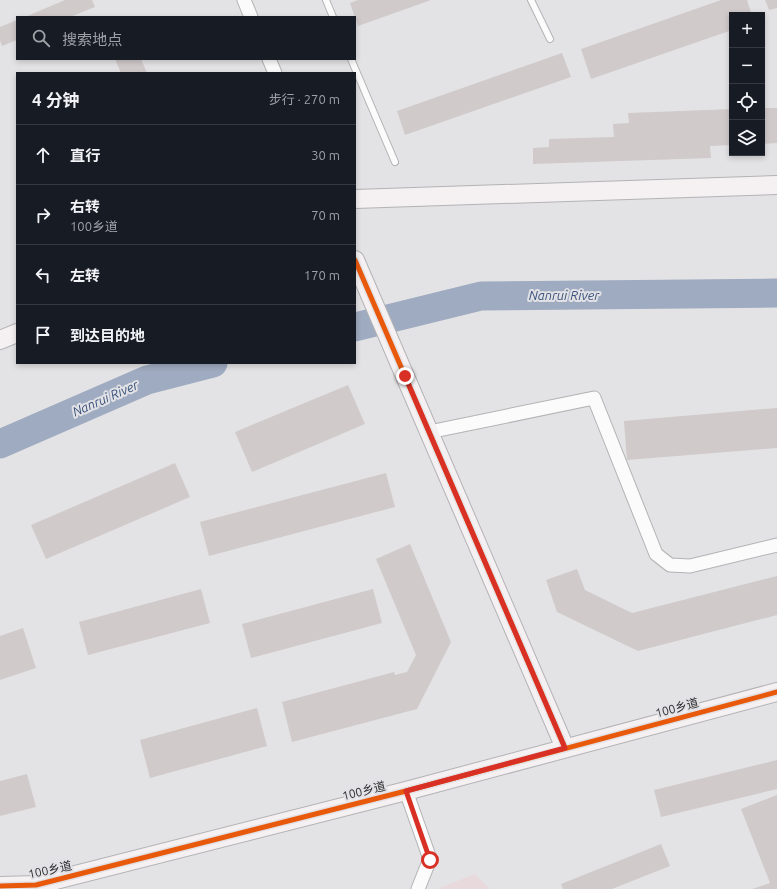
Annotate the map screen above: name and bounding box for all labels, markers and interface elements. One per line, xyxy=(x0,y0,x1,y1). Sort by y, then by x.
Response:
map controls xyxy=(729,12,765,156)
button: + xyxy=(729,12,765,48)
search box xyxy=(16,16,356,60)
icon: search xyxy=(30,27,52,49)
text: 搜索地点 xyxy=(62,31,122,48)
button: − xyxy=(729,48,765,84)
button: locate xyxy=(729,84,765,120)
text: 4 分钟 xyxy=(32,90,80,109)
text: 步行 · 270 m xyxy=(269,92,340,106)
button: layers xyxy=(729,120,765,156)
icon: ahead xyxy=(32,144,54,166)
text: 直行 xyxy=(70,147,100,164)
text: 30 m xyxy=(311,148,340,162)
text: 右转 xyxy=(70,198,100,215)
icon: right xyxy=(32,204,54,226)
text: 70 m xyxy=(311,208,340,222)
text: 100乡道 xyxy=(70,219,118,233)
icon: left xyxy=(32,264,54,286)
text: 左转 xyxy=(70,267,100,284)
text: 170 m xyxy=(304,268,340,282)
water label: Nanrui River xyxy=(529,288,600,302)
icon: arrive xyxy=(32,324,54,346)
text: 到达目的地 xyxy=(70,327,145,344)
route end xyxy=(396,367,414,385)
water label: Nanrui River xyxy=(70,377,141,419)
street label: 100乡道 xyxy=(654,696,700,720)
street label: 100乡道 xyxy=(341,779,387,802)
route start xyxy=(421,851,439,869)
street label: 100乡道 xyxy=(27,859,73,880)

